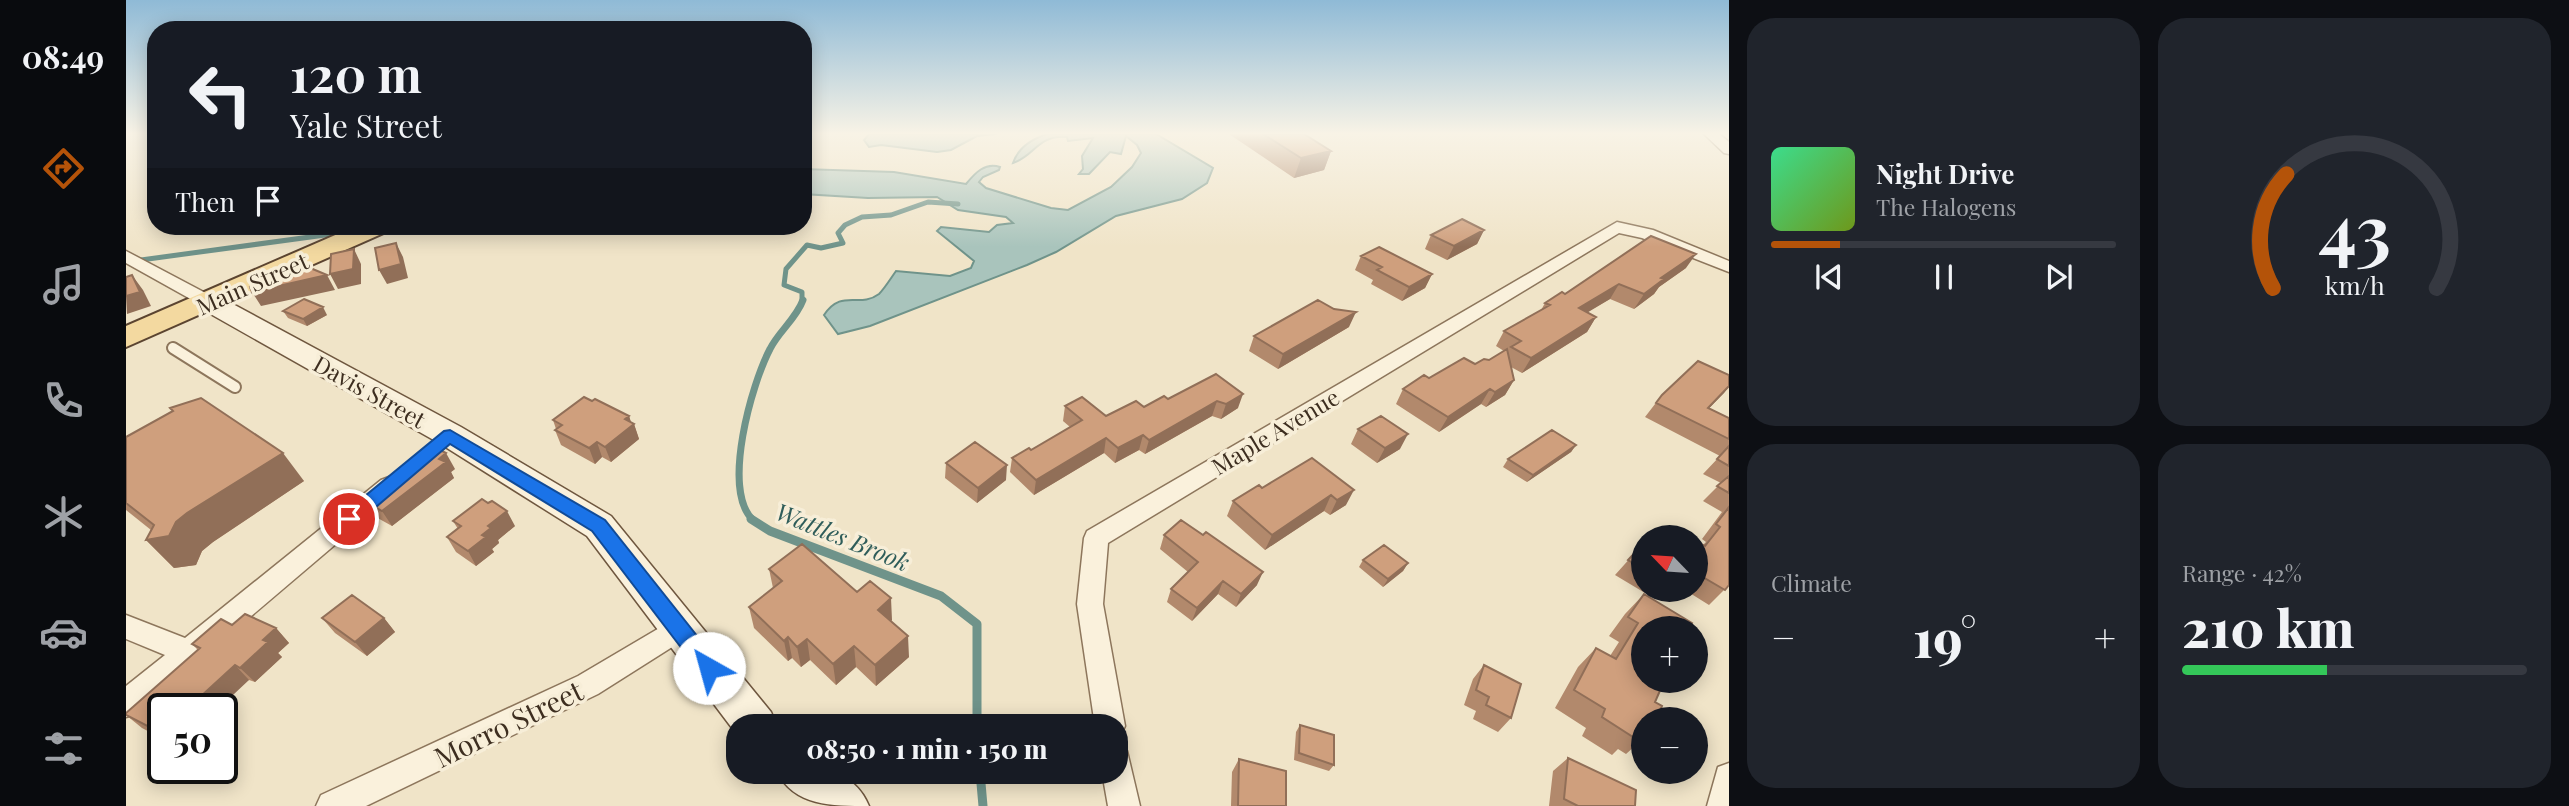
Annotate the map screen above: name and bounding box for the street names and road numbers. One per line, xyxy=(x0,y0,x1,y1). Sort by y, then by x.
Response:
street label: Main Street xyxy=(191,244,314,321)
street label: Davis Street xyxy=(308,347,432,435)
street label: Maple Avenue xyxy=(1205,381,1345,481)
street label: Morro Street xyxy=(427,671,589,775)

